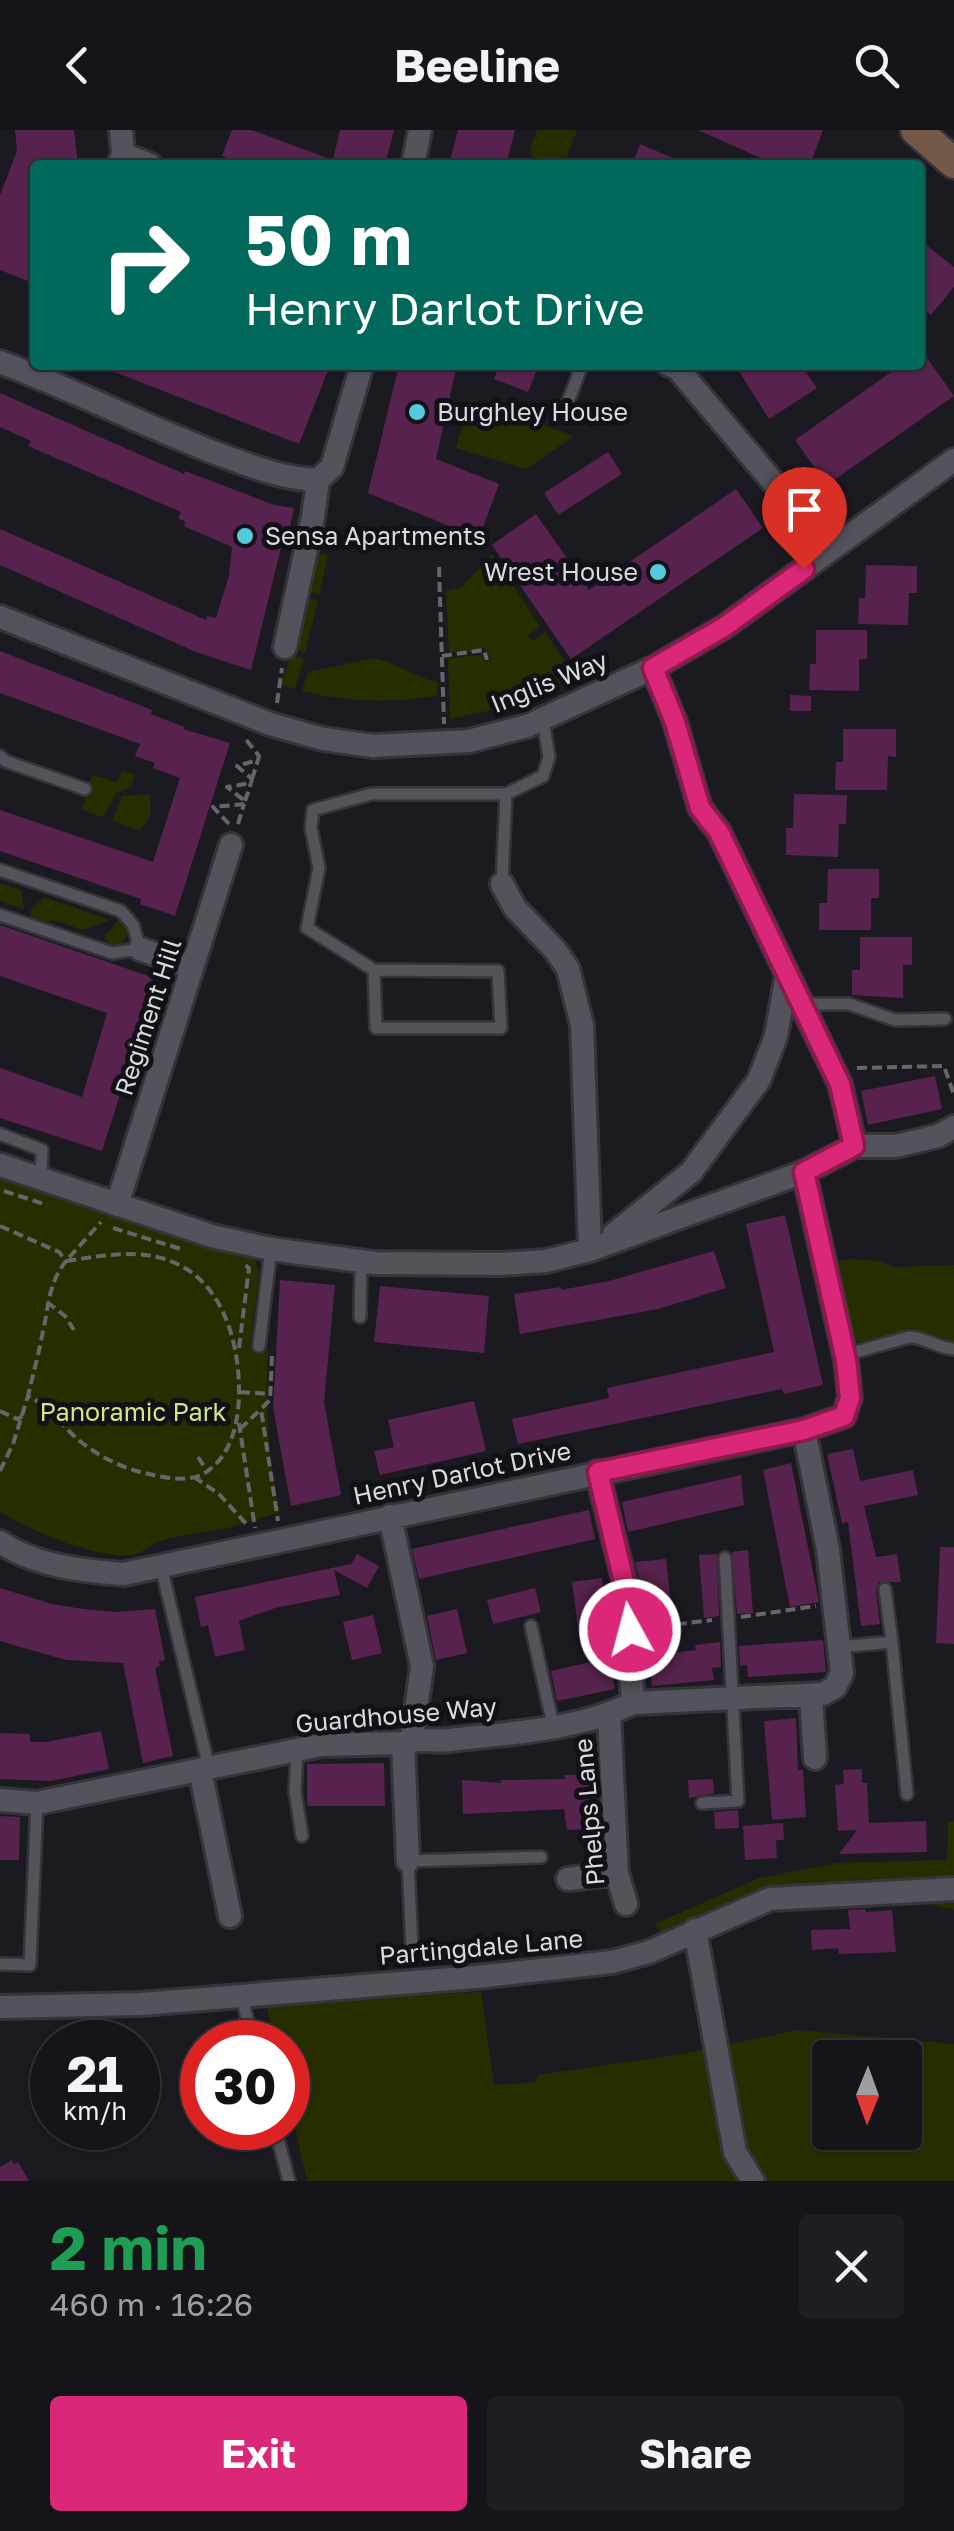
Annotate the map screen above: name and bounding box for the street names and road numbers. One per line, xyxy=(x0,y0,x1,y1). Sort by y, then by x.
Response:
street label: Inglis Way xyxy=(486,644,612,719)
street label: Regiment Hill xyxy=(108,935,187,1099)
street label: Henry Darlot Drive xyxy=(350,1434,574,1511)
street label: Guardhouse Way xyxy=(294,1690,498,1739)
street label: Phelps Lane xyxy=(567,1737,610,1887)
street label: Partingdale Lane xyxy=(378,1922,584,1971)

